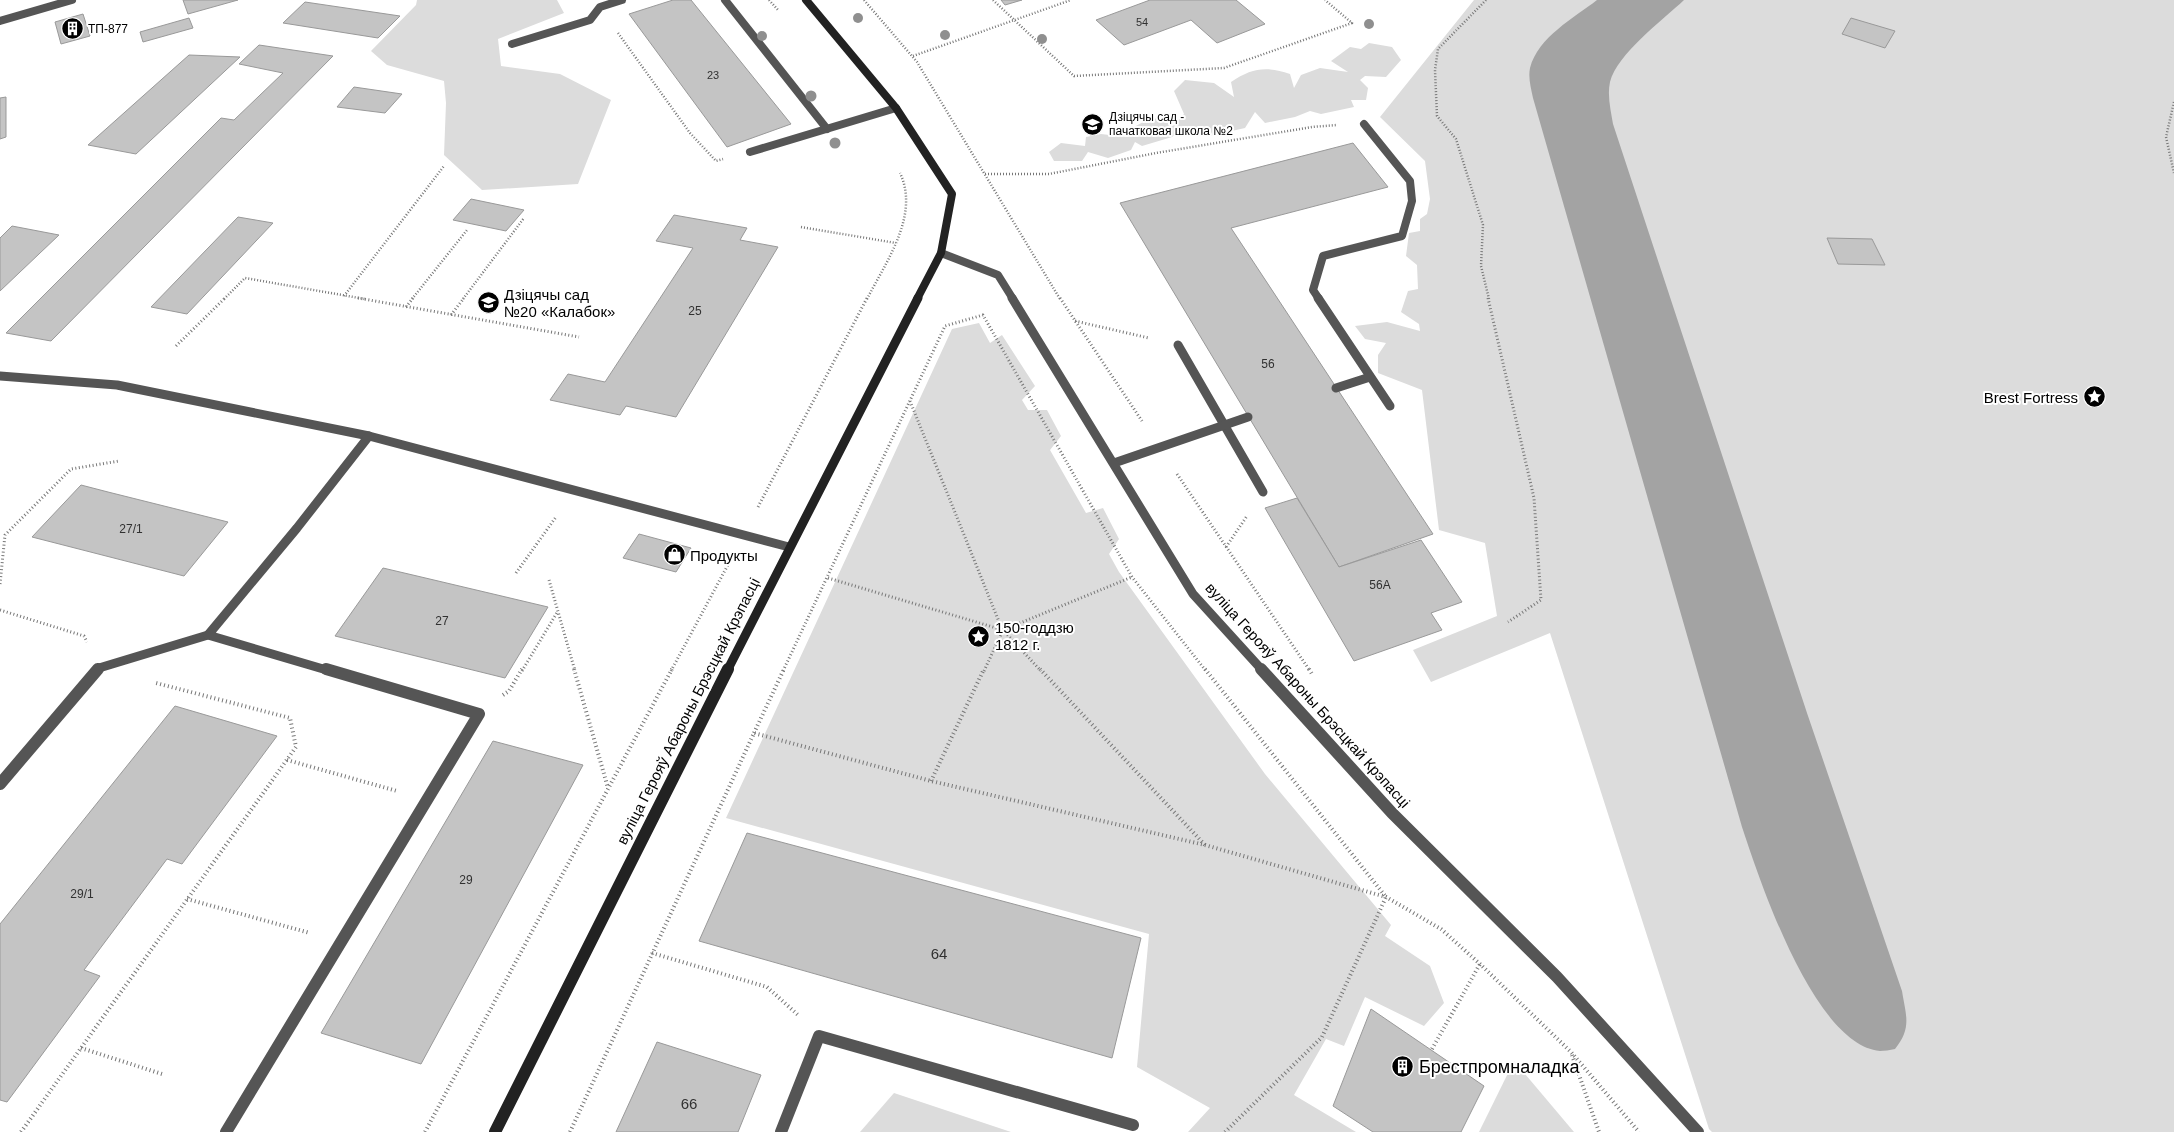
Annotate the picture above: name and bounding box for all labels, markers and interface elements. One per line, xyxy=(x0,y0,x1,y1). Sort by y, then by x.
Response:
house number: 54 xyxy=(1136,16,1148,28)
building icon: ТП-877 xyxy=(60,17,84,41)
place label: ТП-877 xyxy=(88,22,128,36)
house number: 23 xyxy=(707,69,719,81)
place label: Дзіцячы сад - пачатковая школа №2 xyxy=(1109,110,1233,138)
school or university icon: Дзіцячы сад - пачатковая школа №2 xyxy=(1081,112,1105,136)
place label: Дзіцячы сад №20 «Калабок» xyxy=(504,286,615,320)
school or university icon: Дзіцячы сад №20 «Калабок» xyxy=(476,291,500,315)
house number: 25 xyxy=(688,304,702,318)
house number: 56 xyxy=(1261,357,1275,371)
place icon: Brest Fortress xyxy=(2082,385,2106,409)
place label: Brest Fortress xyxy=(1984,389,2078,406)
house number: 27/1 xyxy=(119,522,143,536)
shop icon: Продукты xyxy=(662,543,686,567)
place label: Продукты xyxy=(690,547,758,564)
street label: вуліца Герояў Абароны Брэсцкай Крэпасці xyxy=(613,575,763,847)
house number: 56А xyxy=(1369,578,1391,592)
street label: вуліца Герояў Абароны Брэсцкай Крэпасці xyxy=(1202,579,1414,811)
house number: 27 xyxy=(435,614,449,628)
place label: 150-годдзю 1812 г. xyxy=(995,619,1074,653)
place icon: 150-годдзю 1812 г. xyxy=(967,624,991,648)
house number: 29 xyxy=(459,873,473,887)
house number: 29/1 xyxy=(70,887,94,901)
house number: 64 xyxy=(931,945,947,962)
building icon: Брестпромналадка xyxy=(1391,1055,1415,1079)
place label: Брестпромналадка xyxy=(1419,1057,1580,1077)
house number: 66 xyxy=(681,1095,697,1112)

